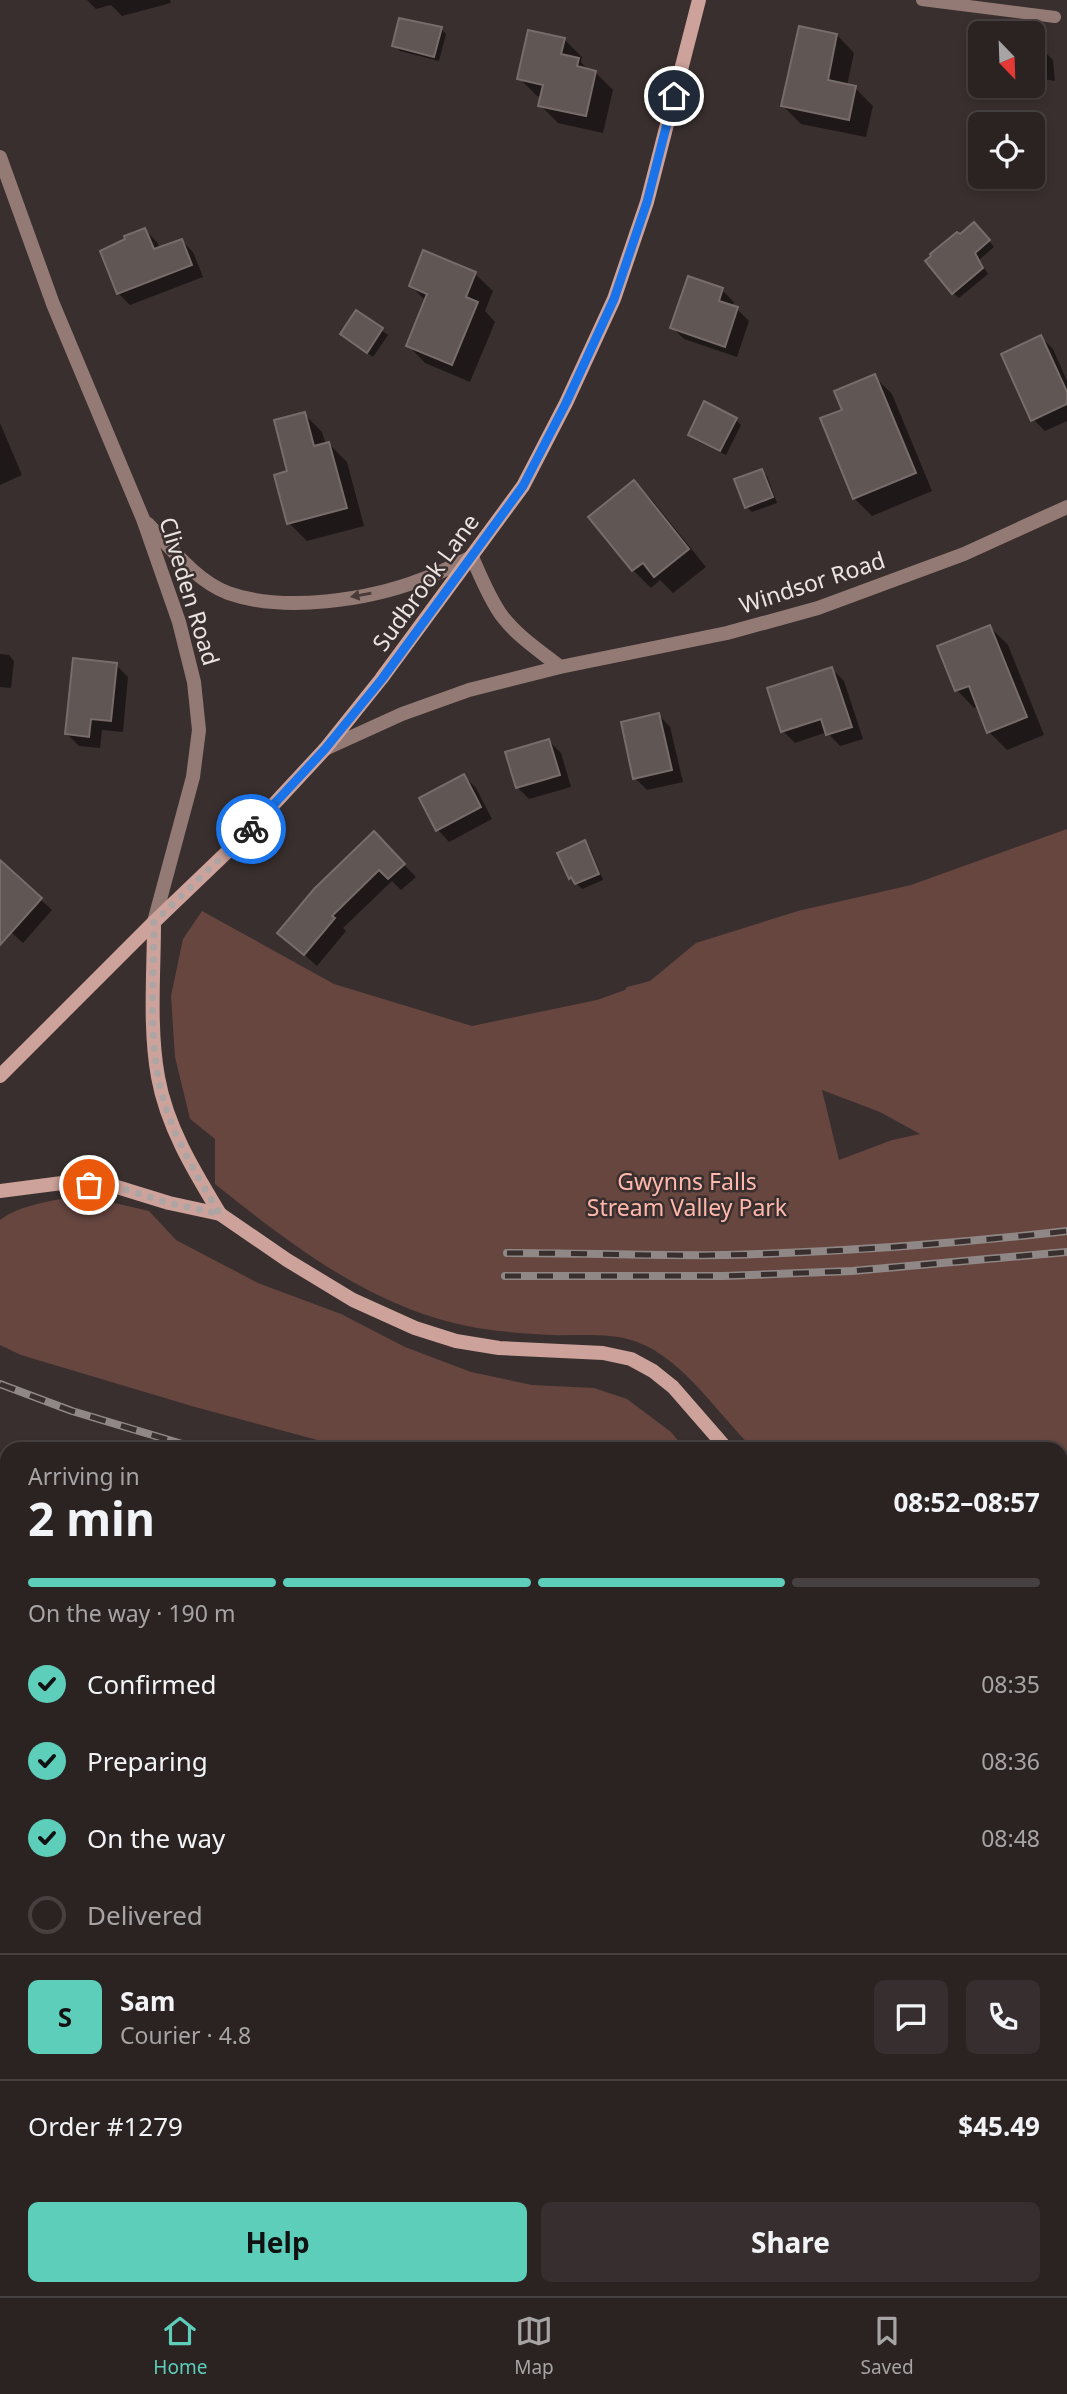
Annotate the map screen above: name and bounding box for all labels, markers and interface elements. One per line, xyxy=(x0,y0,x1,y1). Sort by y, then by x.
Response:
north arrow xyxy=(968,21,1045,98)
map controls xyxy=(968,21,1045,189)
pin xyxy=(644,66,704,126)
icon: home xyxy=(655,77,693,115)
button: locate xyxy=(968,112,1045,189)
street label: Sudbrook Lane xyxy=(364,507,486,657)
street label: Cliveden Road xyxy=(152,513,228,669)
street label: Windsor Road xyxy=(735,543,889,621)
one-way arrow xyxy=(350,590,372,601)
courier xyxy=(216,794,286,864)
icon: bike xyxy=(232,810,270,848)
pin xyxy=(59,1155,119,1215)
park label: Gwynns Falls Stream Valley Park xyxy=(587,1165,788,1223)
icon: bag xyxy=(70,1166,108,1204)
text: Arriving in xyxy=(28,1460,140,1492)
text: 08:52–08:57 xyxy=(893,1484,1040,1520)
text: 2 min xyxy=(28,1487,155,1549)
text: On the way · 190 m xyxy=(28,1597,235,1629)
icon: check xyxy=(28,1665,66,1703)
text: Confirmed xyxy=(87,1666,217,1702)
text: 08:35 xyxy=(981,1668,1040,1700)
icon: check xyxy=(28,1742,66,1780)
text: Preparing xyxy=(87,1743,208,1779)
text: 08:36 xyxy=(981,1745,1040,1777)
icon: check xyxy=(28,1819,66,1857)
text: On the way xyxy=(87,1820,225,1856)
text: 08:48 xyxy=(981,1822,1040,1854)
text: Delivered xyxy=(87,1897,203,1933)
button: chat xyxy=(874,1980,948,2054)
button: phone xyxy=(966,1980,1040,2054)
text: Sam xyxy=(120,1983,175,2019)
text: S xyxy=(58,1999,72,2035)
text: Courier · 4.8 xyxy=(120,2019,251,2051)
text: Order #1279 xyxy=(28,2108,183,2144)
text: $45.49 xyxy=(958,2108,1040,2144)
button: Help xyxy=(28,2202,527,2282)
button: Share xyxy=(541,2202,1040,2282)
tab: Home xyxy=(153,2312,207,2380)
tab: Map xyxy=(514,2312,554,2380)
tab: Saved xyxy=(860,2312,914,2380)

